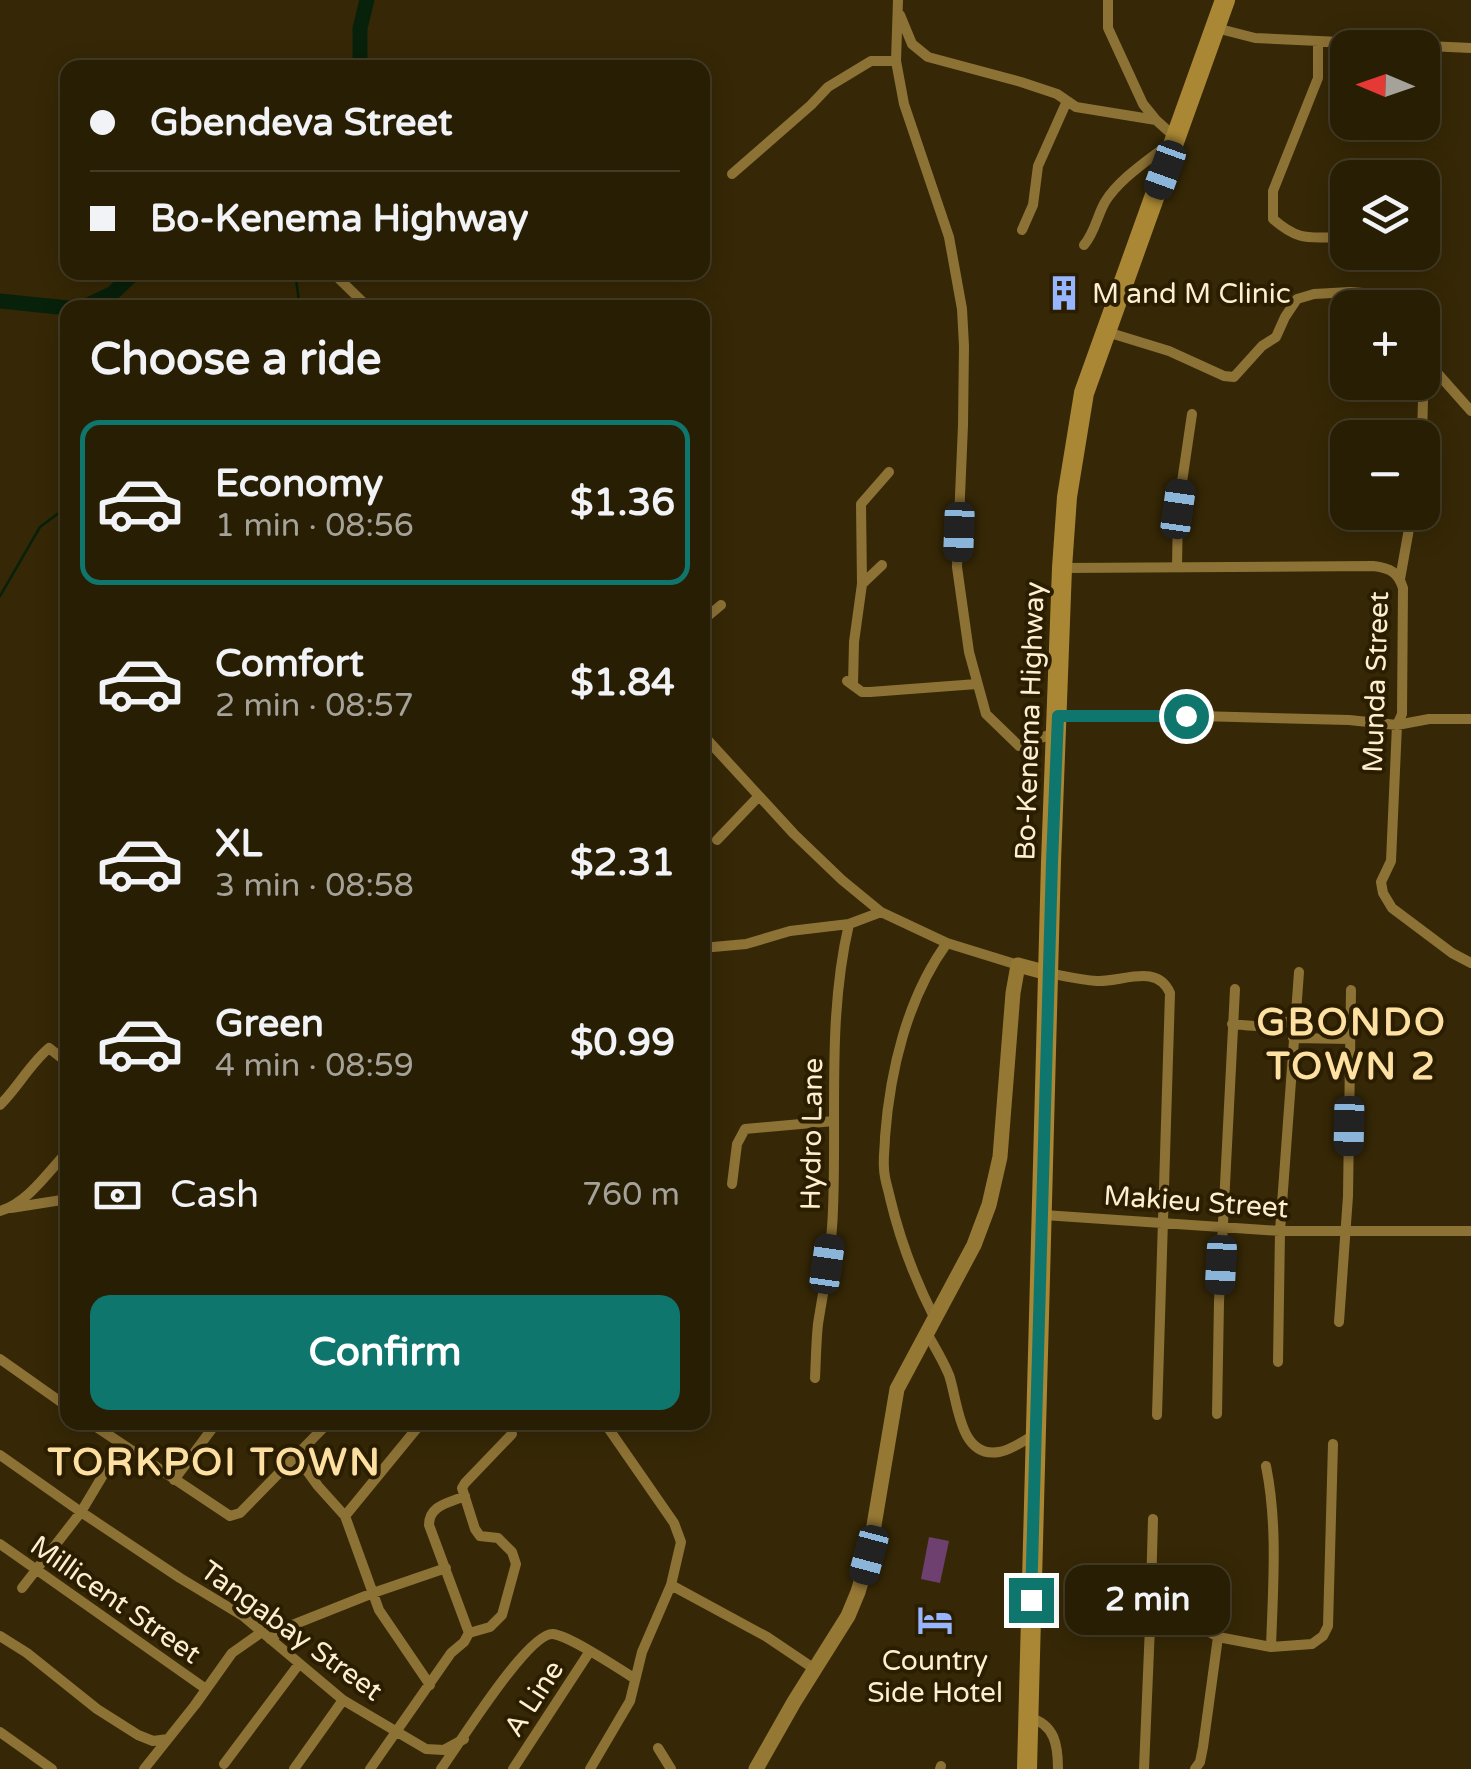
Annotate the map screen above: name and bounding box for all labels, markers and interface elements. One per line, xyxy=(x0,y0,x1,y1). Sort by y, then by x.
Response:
north arrow xyxy=(1330,30,1440,140)
map controls xyxy=(1330,30,1440,530)
text: Gbendeva Street xyxy=(150,100,452,146)
car xyxy=(1141,137,1189,203)
button: layers xyxy=(1330,160,1440,270)
text: Bo-Kenema Highway xyxy=(150,196,528,242)
building icon: M and M Clinic xyxy=(1045,274,1083,312)
place label: M and M Clinic xyxy=(1092,277,1291,311)
button: + xyxy=(1330,290,1440,400)
text: Choose a ride xyxy=(90,333,381,387)
button: − xyxy=(1330,420,1440,530)
icon: car xyxy=(95,458,185,548)
text: Economy xyxy=(215,461,383,507)
car xyxy=(1159,477,1197,541)
text: $1.36 xyxy=(570,480,675,526)
car xyxy=(943,501,975,563)
text: 1 min · 08:56 xyxy=(215,507,414,545)
street label: Bo-Kenema Highway xyxy=(1008,581,1052,861)
street label: Munda Street xyxy=(1356,590,1396,773)
icon: car xyxy=(95,638,185,728)
text: Comfort xyxy=(215,641,364,687)
text: $1.84 xyxy=(570,660,675,706)
text: 2 min · 08:57 xyxy=(215,687,414,725)
route start xyxy=(1164,694,1209,739)
icon: car xyxy=(95,818,185,908)
text: XL xyxy=(215,821,262,867)
text: $2.31 xyxy=(570,840,675,886)
text: 3 min · 08:58 xyxy=(215,867,414,905)
icon: car xyxy=(95,998,185,1088)
district label: GBONDO TOWN 2 xyxy=(1257,1000,1447,1090)
text: Green xyxy=(215,1001,324,1047)
text: $0.99 xyxy=(570,1020,675,1066)
text: 4 min · 08:59 xyxy=(215,1047,414,1085)
street label: Hydro Lane xyxy=(794,1057,830,1211)
car xyxy=(1333,1096,1365,1156)
icon: cash xyxy=(90,1168,145,1223)
text: Cash xyxy=(170,1172,259,1218)
text: 760 m xyxy=(582,1176,680,1214)
street label: Makieu Street xyxy=(1102,1179,1290,1225)
car xyxy=(808,1232,846,1296)
car xyxy=(1204,1234,1238,1296)
button: Confirm xyxy=(90,1295,680,1410)
district label: TORKPOI TOWN xyxy=(47,1440,382,1486)
car xyxy=(847,1522,891,1588)
street label: Millicent Street xyxy=(24,1529,207,1671)
street label: Tangabay Street xyxy=(194,1553,389,1708)
callout: 2 min xyxy=(1066,1565,1231,1635)
route end xyxy=(1009,1578,1054,1623)
text: 2 min xyxy=(1105,1581,1190,1619)
hotel icon: Country Side Hotel xyxy=(916,1601,954,1639)
place label: Country Side Hotel xyxy=(867,1644,1003,1710)
street label: A Line xyxy=(497,1654,571,1743)

